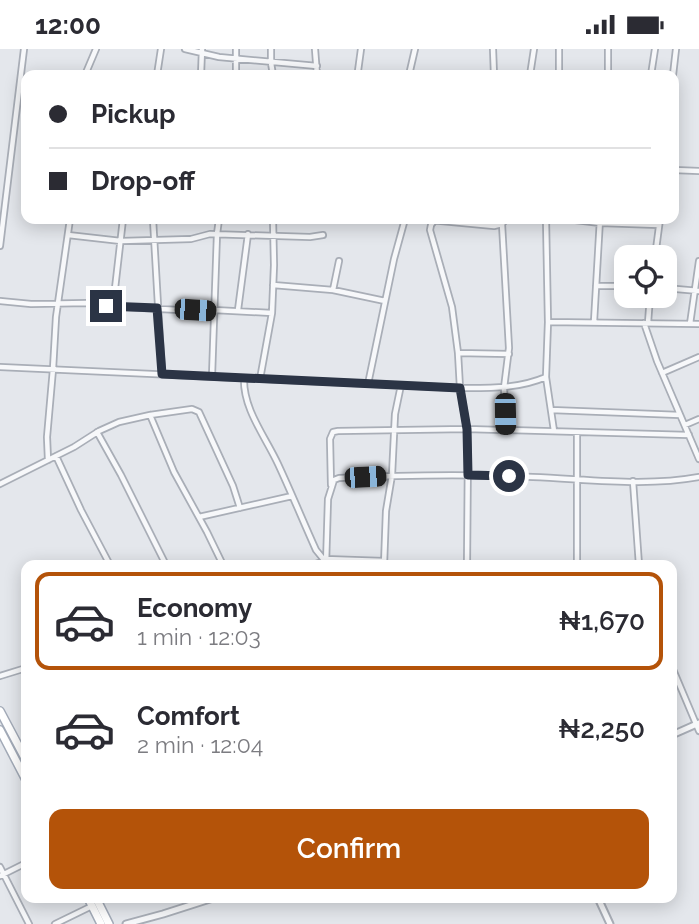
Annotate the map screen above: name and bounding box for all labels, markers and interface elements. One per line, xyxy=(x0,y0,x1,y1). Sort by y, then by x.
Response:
text: 12:00 xyxy=(35,10,101,40)
text: Pickup xyxy=(91,99,176,129)
text: Drop-off xyxy=(91,166,195,196)
map controls xyxy=(614,245,677,308)
button: locate xyxy=(614,245,677,308)
route end xyxy=(90,290,122,322)
car xyxy=(174,298,217,322)
car xyxy=(495,393,516,435)
route start xyxy=(493,460,525,492)
car xyxy=(344,465,387,489)
icon: car xyxy=(53,590,116,653)
text: Economy xyxy=(137,593,252,623)
text: ₦1,670 xyxy=(559,606,645,636)
text: 1 min · 12:03 xyxy=(137,623,261,650)
icon: car xyxy=(53,698,116,761)
text: Comfort xyxy=(137,701,240,731)
text: ₦2,250 xyxy=(558,714,645,744)
text: 2 min · 12:04 xyxy=(137,731,263,758)
button: Confirm xyxy=(49,809,649,889)

